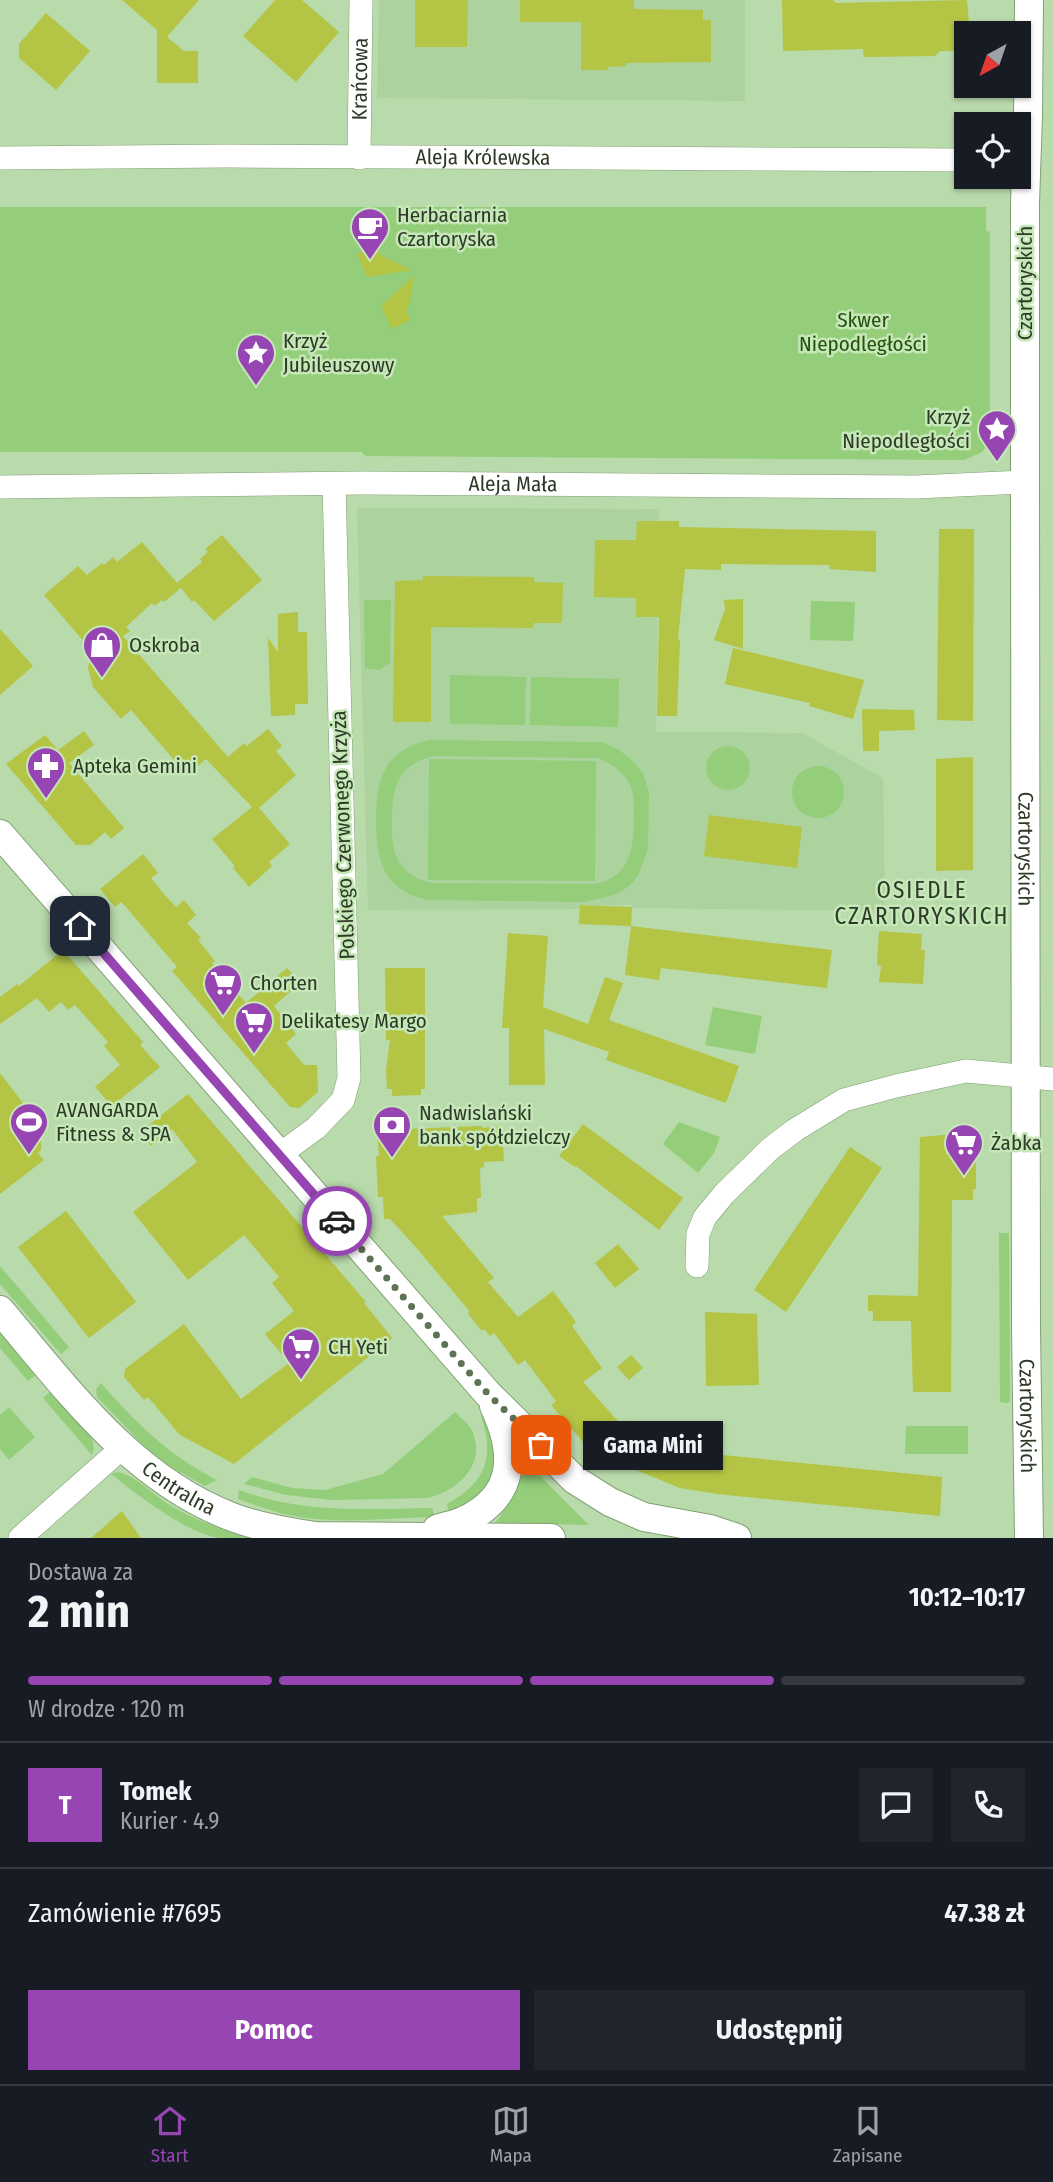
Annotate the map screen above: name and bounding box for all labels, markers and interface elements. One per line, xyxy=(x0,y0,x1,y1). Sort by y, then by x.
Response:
north arrow xyxy=(954,21,1031,98)
map controls xyxy=(954,21,1031,189)
street label: Krańcowa xyxy=(346,38,374,120)
button: locate xyxy=(954,112,1031,189)
street label: Aleja Królewska xyxy=(416,144,550,171)
place label: Herbaciarnia Czartoryska xyxy=(397,202,507,252)
cafe icon: Herbaciarnia Czartoryska xyxy=(349,206,391,261)
street label: Czartoryskich xyxy=(1012,226,1038,340)
park label: Skwer Niepodległości xyxy=(799,307,927,357)
place label: Krzyż Jubileuszowy xyxy=(283,328,395,378)
place icon: Krzyż Jubileuszowy xyxy=(235,332,277,387)
place label: Krzyż Niepodległości xyxy=(842,404,970,454)
place icon: Krzyż Niepodległości xyxy=(976,408,1018,463)
street label: Aleja Mała xyxy=(469,471,557,497)
shop icon: Oskroba xyxy=(81,624,123,679)
place label: Oskroba xyxy=(129,632,200,658)
street label: Polskiego Czerwonego Krzyża xyxy=(326,710,360,960)
pharmacy icon: Apteka Gemini xyxy=(25,745,67,800)
place label: Apteka Gemini xyxy=(73,753,197,779)
street label: Czartoryskich xyxy=(1012,792,1039,906)
district label: OSIEDLE CZARTORYSKICH xyxy=(835,876,1010,930)
pin xyxy=(50,896,110,956)
icon: home xyxy=(61,907,99,945)
supermarket icon: Chorten xyxy=(202,962,244,1017)
place label: Chorten xyxy=(250,970,318,996)
supermarket icon: Delikatesy Margo xyxy=(233,1000,275,1055)
place label: Delikatesy Margo xyxy=(281,1008,427,1034)
place label: AVANGARDA Fitness & SPA xyxy=(56,1097,171,1147)
place label: Nadwislański bank spółdzielczy xyxy=(419,1100,571,1150)
sports icon: AVANGARDA Fitness & SPA xyxy=(8,1101,50,1156)
bank icon: Nadwislański bank spółdzielczy xyxy=(371,1104,413,1159)
supermarket icon: Żabka xyxy=(943,1122,985,1177)
place label: Żabka xyxy=(991,1130,1042,1156)
courier xyxy=(302,1186,372,1256)
icon: car xyxy=(318,1202,356,1240)
supermarket icon: CH Yeti xyxy=(280,1326,322,1381)
place label: CH Yeti xyxy=(328,1334,388,1360)
street label: Czartoryskich xyxy=(1013,1358,1041,1473)
pin xyxy=(511,1415,571,1475)
callout: Gama Mini xyxy=(583,1420,723,1470)
icon: bag xyxy=(522,1426,560,1464)
text: Gama Mini xyxy=(603,1431,703,1459)
street label: Centralna xyxy=(136,1456,220,1521)
text: Dostawa za xyxy=(28,1558,133,1586)
text: 10:12–10:17 xyxy=(909,1582,1025,1613)
text: 2 min xyxy=(28,1584,130,1639)
text: W drodze · 120 m xyxy=(28,1695,185,1723)
button: chat xyxy=(859,1768,933,1842)
button: phone xyxy=(951,1768,1025,1842)
text: Tomek xyxy=(120,1776,191,1807)
text: T xyxy=(59,1790,71,1821)
text: Kurier · 4.9 xyxy=(120,1807,220,1835)
text: Zamówienie #7695 xyxy=(28,1898,221,1929)
text: 47.38 zł xyxy=(944,1898,1025,1929)
button: Pomoc xyxy=(28,1990,520,2070)
button: Udostępnij xyxy=(534,1990,1025,2070)
tab: Start xyxy=(151,2102,189,2167)
tab: Mapa xyxy=(490,2102,532,2167)
tab: Zapisane xyxy=(833,2102,902,2167)

